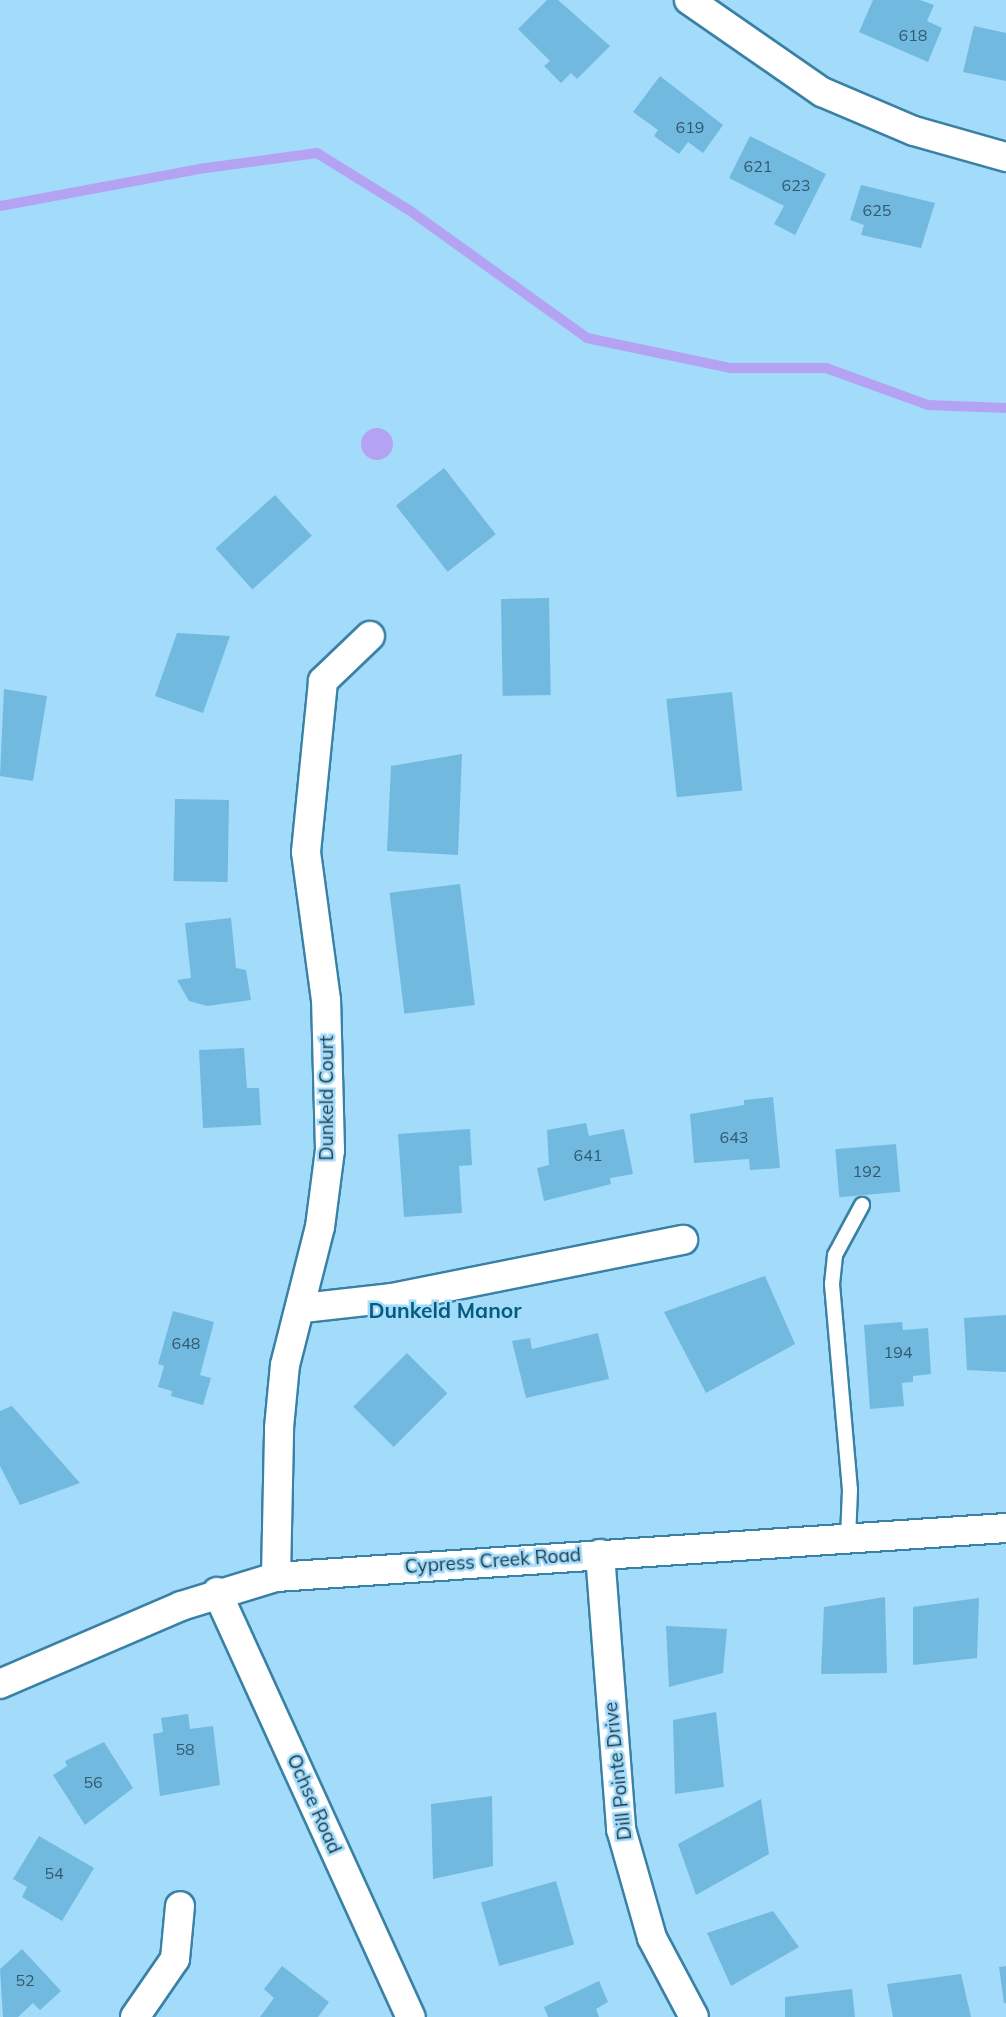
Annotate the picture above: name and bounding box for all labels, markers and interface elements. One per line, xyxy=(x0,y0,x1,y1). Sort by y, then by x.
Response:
house number: 618 xyxy=(899,25,927,45)
house number: 619 xyxy=(676,117,704,137)
house number: 621 xyxy=(744,156,772,176)
house number: 623 xyxy=(782,175,810,195)
house number: 625 xyxy=(863,200,891,220)
street label: Dunkeld Court xyxy=(316,1035,338,1161)
house number: 643 xyxy=(720,1127,748,1147)
house number: 641 xyxy=(574,1145,602,1165)
house number: 192 xyxy=(853,1161,881,1181)
district label: Dunkeld Manor xyxy=(369,1297,521,1323)
house number: 648 xyxy=(172,1333,200,1353)
house number: 194 xyxy=(884,1342,912,1362)
street label: Cypress Creek Road xyxy=(404,1543,582,1579)
street label: Dill Pointe Drive xyxy=(599,1701,637,1841)
house number: 58 xyxy=(175,1739,195,1759)
street label: Ochse Road xyxy=(282,1751,346,1857)
house number: 56 xyxy=(83,1772,103,1792)
house number: 54 xyxy=(44,1863,64,1883)
house number: 52 xyxy=(15,1970,35,1990)

